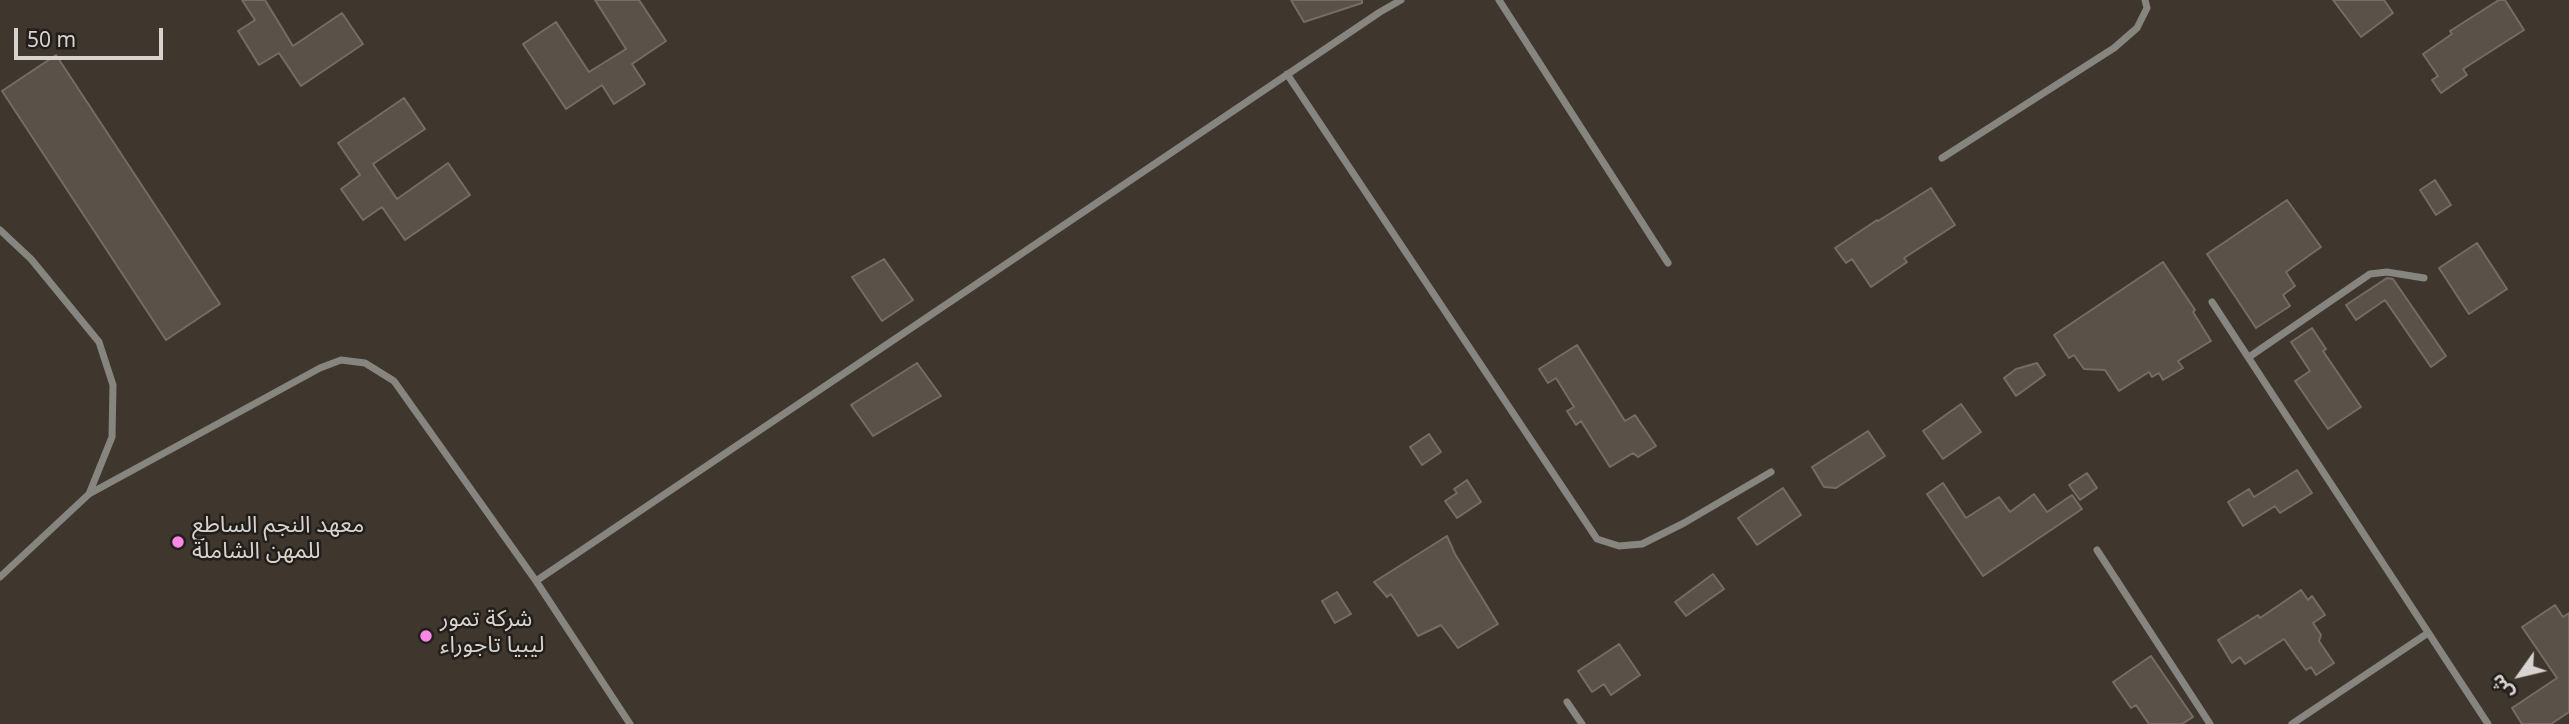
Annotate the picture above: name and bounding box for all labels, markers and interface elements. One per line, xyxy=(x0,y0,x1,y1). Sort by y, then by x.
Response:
scale bar xyxy=(18,14,166,58)
text: 50 m xyxy=(27,18,76,62)
place label: معهد النجم الساطع للمهن الشاملة xyxy=(192,515,364,569)
marker: معهد النجم الساطع للمهن الشاملة xyxy=(170,534,186,550)
place label: شركة تمور ليبيا تاجوراء xyxy=(440,609,544,663)
marker: شركة تمور ليبيا تاجوراء xyxy=(418,628,434,644)
north arrow xyxy=(2485,640,2555,710)
text: ش xyxy=(2479,665,2526,709)

